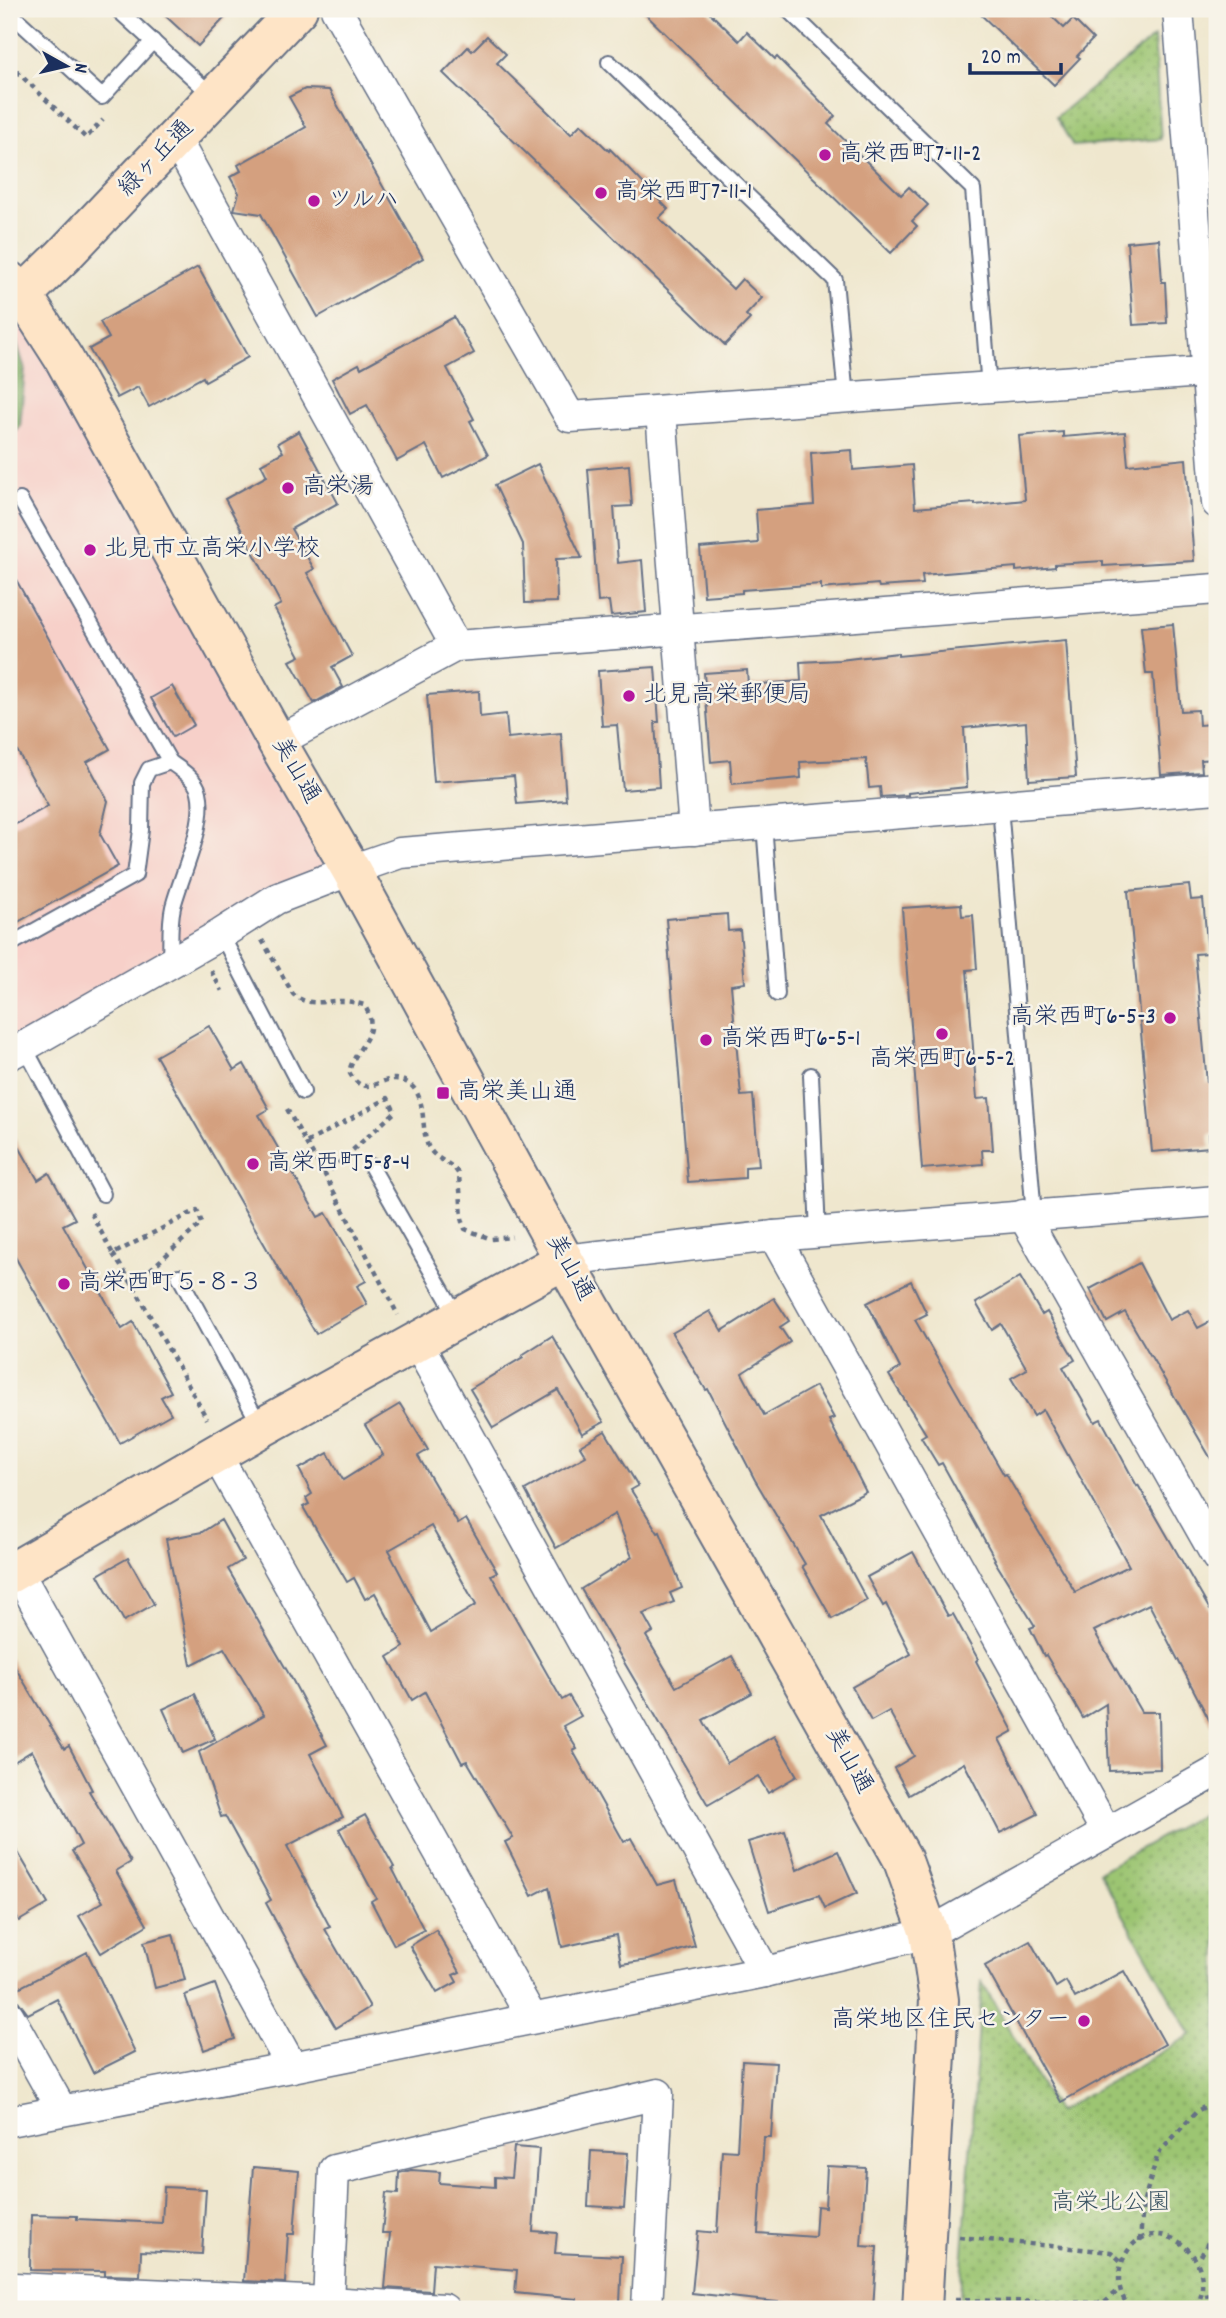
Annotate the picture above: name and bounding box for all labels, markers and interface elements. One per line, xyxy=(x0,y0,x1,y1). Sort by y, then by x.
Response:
north arrow xyxy=(32,32,102,102)
scale bar xyxy=(970,32,1062,76)
text: 20 m xyxy=(981,44,1021,74)
text: N xyxy=(65,61,93,74)
street label: 緑ヶ丘通 xyxy=(111,113,203,205)
place label: 高栄西町7-11-2 xyxy=(839,138,982,172)
marker: 高栄西町7-11-2 xyxy=(817,147,833,163)
place label: 高栄西町7-11-1 xyxy=(615,176,752,210)
place label: ツルハ xyxy=(328,184,399,218)
marker: 高栄西町7-11-1 xyxy=(593,185,609,201)
marker: ツルハ xyxy=(306,193,322,209)
place label: 高栄湯 xyxy=(302,471,374,505)
marker: 高栄湯 xyxy=(280,480,296,496)
place label: 北見市立高栄小学校 xyxy=(104,533,320,567)
marker: 北見市立高栄小学校 xyxy=(82,542,98,558)
place label: 北見高栄郵便局 xyxy=(643,679,811,713)
marker: 北見高栄郵便局 xyxy=(621,688,637,704)
street label: 美山通 xyxy=(262,731,328,811)
place label: 高栄西町6-5-3 xyxy=(1010,1001,1156,1035)
marker: 高栄西町6-5-3 xyxy=(1162,1010,1178,1026)
place label: 高栄西町6-5-1 xyxy=(720,1023,861,1057)
marker: 高栄西町6-5-2 xyxy=(934,1026,950,1042)
marker: 高栄西町6-5-1 xyxy=(698,1032,714,1048)
place label: 高栄西町6-5-2 xyxy=(869,1043,1015,1077)
place label: 高栄美山通 xyxy=(457,1076,577,1110)
marker: 高栄美山通 xyxy=(435,1085,451,1101)
place label: 高栄西町5-8-4 xyxy=(267,1147,410,1181)
marker: 高栄西町5-8-4 xyxy=(245,1156,261,1172)
street label: 美山通 xyxy=(537,1228,601,1308)
place label: 高栄西町５−８−３ xyxy=(78,1267,262,1301)
marker: 高栄西町５−８−３ xyxy=(56,1276,72,1292)
street label: 美山通 xyxy=(816,1721,880,1801)
place label: 高栄地区住民センター xyxy=(831,2004,1070,2038)
marker: 高栄地区住民センター xyxy=(1076,2013,1092,2029)
park label: 高栄北公園 xyxy=(1051,2187,1171,2221)

